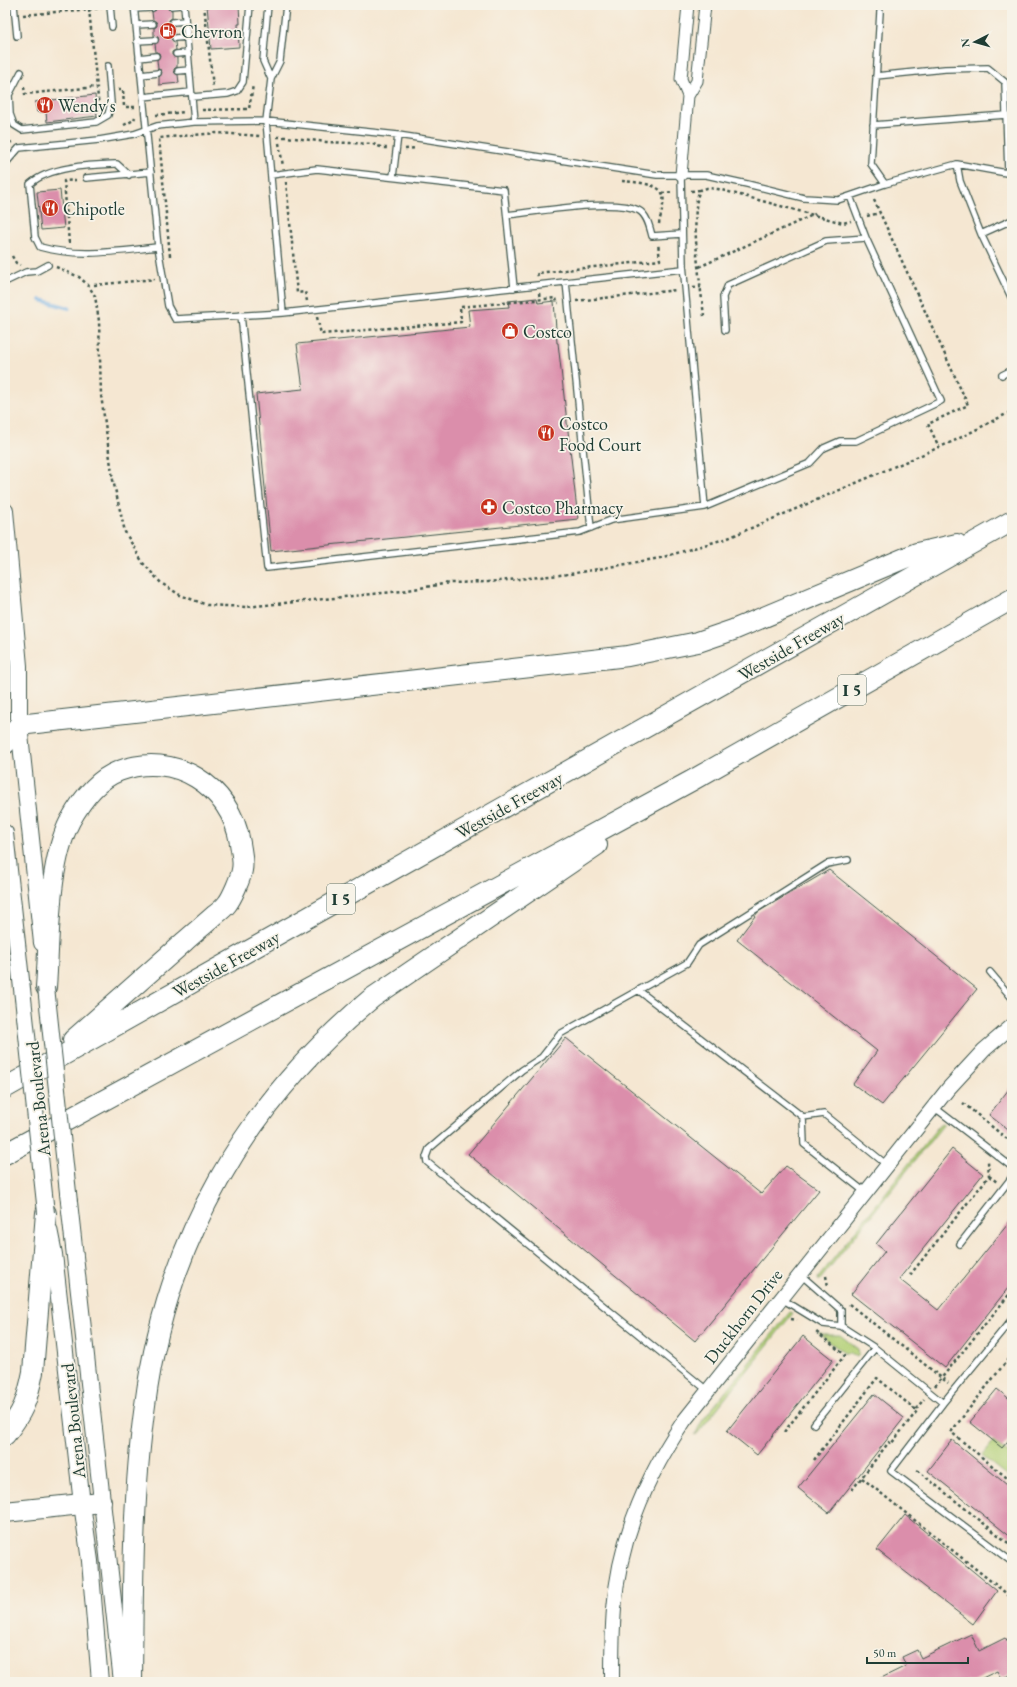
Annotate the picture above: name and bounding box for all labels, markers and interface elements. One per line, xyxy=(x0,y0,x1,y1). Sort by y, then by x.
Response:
place label: Chevron xyxy=(181,20,243,43)
fuel station icon: Chevron xyxy=(158,21,178,41)
north arrow xyxy=(955,22,995,62)
text: N xyxy=(958,38,972,48)
place label: Wendy's xyxy=(58,94,116,117)
restaurant icon: Wendy's xyxy=(35,95,55,115)
place label: Chipotle xyxy=(63,197,125,220)
restaurant icon: Chipotle xyxy=(40,198,60,218)
place label: Costco xyxy=(523,320,572,343)
shop icon: Costco xyxy=(500,321,520,341)
place label: Costco Food Court xyxy=(559,412,641,456)
restaurant icon: Costco Food Court xyxy=(536,423,556,443)
place label: Costco Pharmacy xyxy=(502,496,623,519)
pharmacy icon: Costco Pharmacy xyxy=(479,497,499,517)
street label: Westside Freeway xyxy=(734,606,848,686)
road number: I 5 xyxy=(838,675,866,705)
street label: Westside Freeway xyxy=(451,766,567,844)
road number: I 5 xyxy=(327,884,355,914)
street label: Westside Freeway xyxy=(168,925,284,1003)
street label: Arena Boulevard xyxy=(20,1039,56,1159)
street label: Duckhorn Drive xyxy=(699,1264,787,1368)
street label: Arena Boulevard xyxy=(55,1361,91,1481)
scale bar xyxy=(867,1639,968,1665)
text: 50 m xyxy=(873,1645,897,1661)

